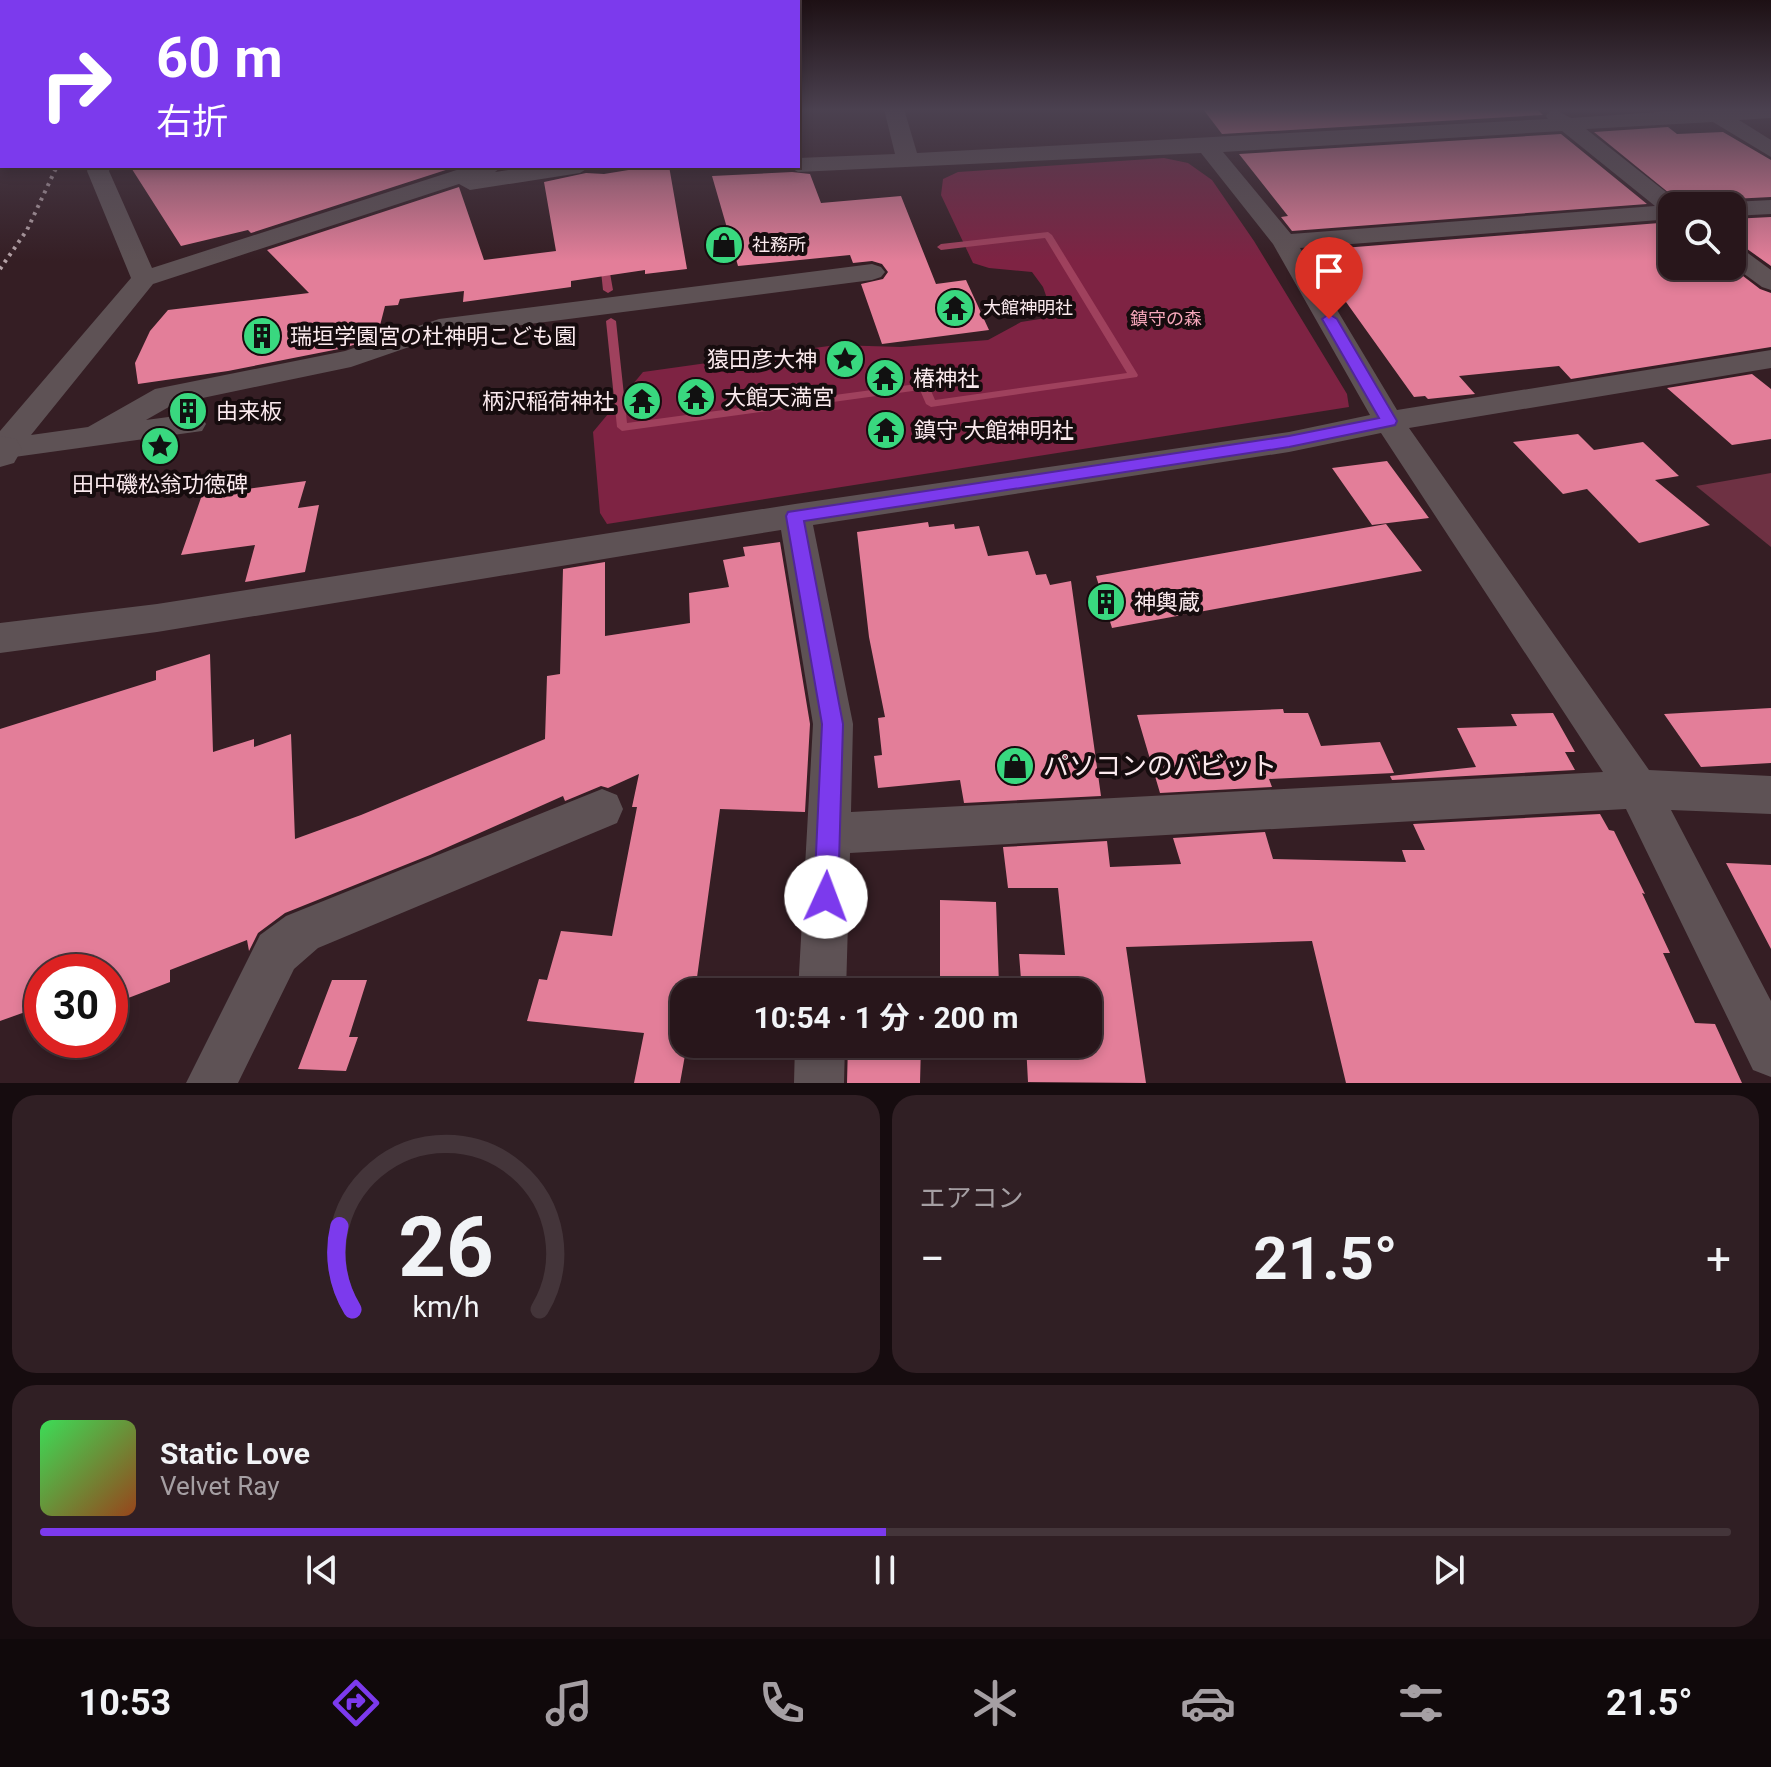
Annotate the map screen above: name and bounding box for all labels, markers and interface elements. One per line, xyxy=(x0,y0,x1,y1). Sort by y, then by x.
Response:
text: 60 m xyxy=(156,25,283,91)
icon: right xyxy=(24,32,128,136)
text: 右折 xyxy=(156,101,228,143)
map controls xyxy=(1658,192,1746,280)
button: search xyxy=(1658,192,1746,280)
shop icon: 社務所 xyxy=(703,224,745,266)
place label: 社務所 xyxy=(752,234,806,255)
pin xyxy=(1295,237,1363,319)
icon: arrive xyxy=(1307,249,1351,293)
temple icon: 大館神明社 xyxy=(934,287,976,329)
place label: 大館神明社 xyxy=(983,297,1073,318)
park label: 鎮守の森 xyxy=(1130,308,1202,329)
building icon: 瑞垣学園宮の杜神明こども園 xyxy=(241,315,283,357)
place label: 瑞垣学園宮の杜神明こども園 xyxy=(290,324,576,349)
place icon: 猿田彦大神 xyxy=(824,338,866,380)
place label: 猿田彦大神 xyxy=(707,347,817,372)
temple icon: 椿神社 xyxy=(864,357,906,399)
place label: 椿神社 xyxy=(913,366,979,391)
temple icon: 大館天満宮 xyxy=(675,376,717,418)
temple icon: 柄沢稲荷神社 xyxy=(621,380,663,422)
place label: 大館天満宮 xyxy=(724,385,834,410)
place label: 柄沢稲荷神社 xyxy=(482,389,614,414)
building icon: 由来板 xyxy=(167,390,209,432)
place label: 由来板 xyxy=(216,399,282,424)
temple icon: 鎮守 大館神明社 xyxy=(865,409,907,451)
place label: 鎮守 大館神明社 xyxy=(914,418,1073,443)
place icon: 田中磯松翁功徳碑 xyxy=(139,425,181,467)
place label: 田中磯松翁功徳碑 xyxy=(72,472,248,497)
building icon: 神輿蔵 xyxy=(1085,581,1127,623)
place label: 神輿蔵 xyxy=(1134,590,1200,615)
shop icon: パソコンのバビット xyxy=(994,745,1036,787)
place label: パソコンのバビット xyxy=(1043,751,1277,781)
position arrow xyxy=(784,855,868,939)
speed limit sign: 30 xyxy=(24,954,128,1058)
text: 10:54 · 1 分 · 200 m xyxy=(754,1000,1018,1035)
text: エアコン xyxy=(920,1183,1024,1213)
text: 26 xyxy=(398,1199,493,1296)
text: 21.5° xyxy=(1253,1223,1397,1294)
text: − xyxy=(920,1233,945,1285)
text: + xyxy=(1706,1233,1731,1285)
text: km/h xyxy=(412,1290,479,1324)
text: Static Love xyxy=(160,1436,310,1471)
text: Velvet Ray xyxy=(160,1471,280,1501)
icon: previous xyxy=(300,1548,344,1592)
icon: pause xyxy=(863,1548,907,1592)
icon: next xyxy=(1427,1548,1471,1592)
icon: directions xyxy=(328,1675,384,1731)
icon: music xyxy=(541,1675,597,1731)
icon: phone xyxy=(754,1675,810,1731)
icon: climate xyxy=(967,1675,1023,1731)
icon: car xyxy=(1180,1675,1236,1731)
icon: filters xyxy=(1393,1675,1449,1731)
text: 10:53 xyxy=(78,1682,171,1724)
text: 21.5° xyxy=(1606,1682,1692,1724)

